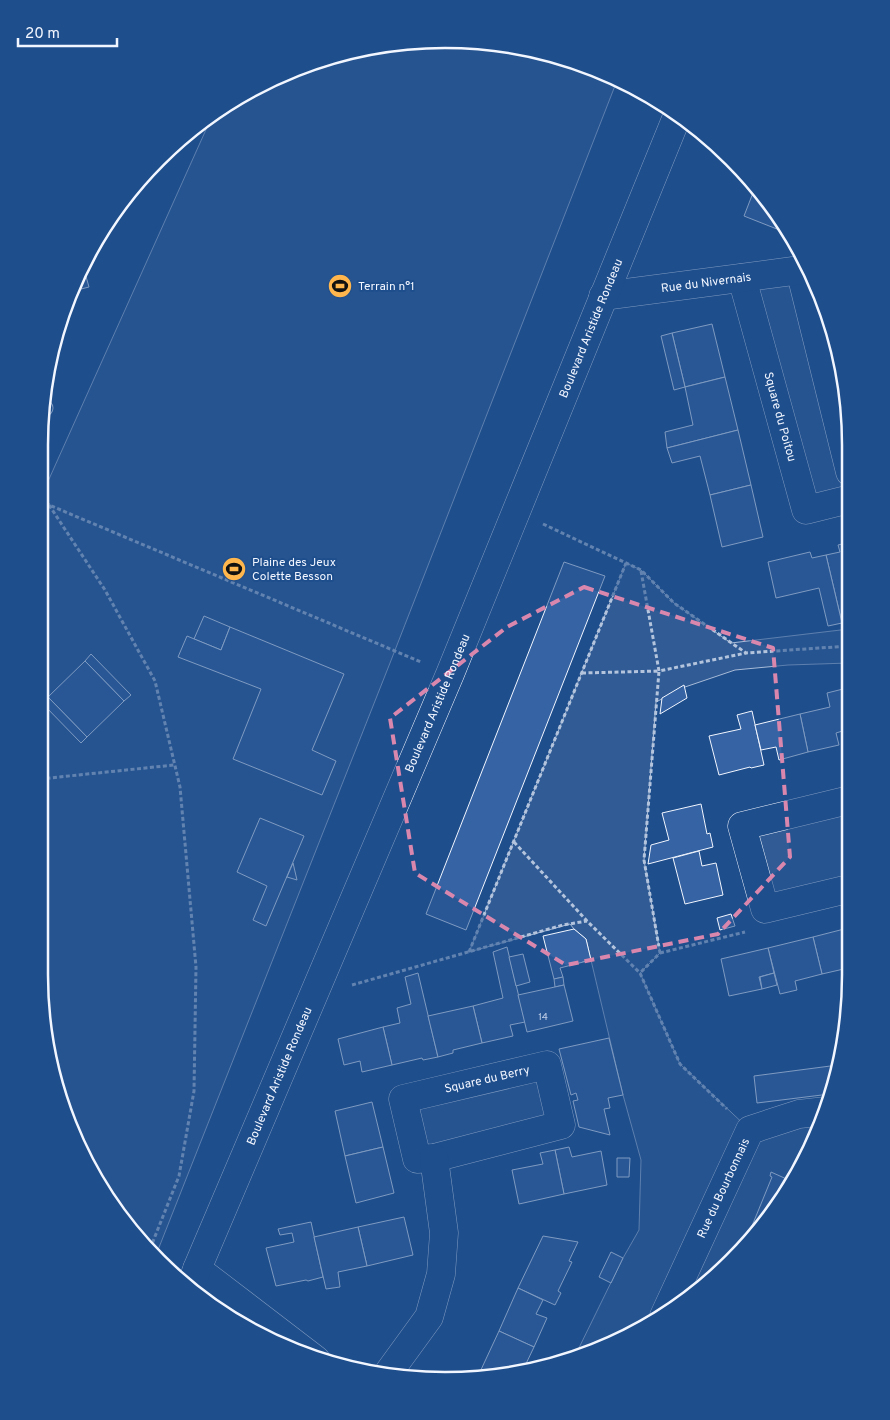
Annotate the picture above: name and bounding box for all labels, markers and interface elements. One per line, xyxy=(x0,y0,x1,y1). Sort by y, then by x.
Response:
scale bar xyxy=(18,15,116,47)
text: 20 m xyxy=(25,25,60,44)
street label: Boulevard Aristide Rondeau xyxy=(556,257,627,401)
street label: Rue du Nivernais xyxy=(660,270,752,297)
sports icon: Terrain n°1 xyxy=(327,273,353,299)
place label: Terrain n°1 xyxy=(358,279,415,295)
street label: Square du Poitou xyxy=(759,370,799,464)
place label: Plaine des Jeux Colette Besson xyxy=(252,555,336,585)
sports icon: Plaine des Jeux Colette Besson xyxy=(221,556,247,582)
street label: Boulevard Aristide Rondeau xyxy=(402,632,474,775)
street label: Boulevard Aristide Rondeau xyxy=(244,1005,317,1148)
house number: 14 xyxy=(538,1011,548,1024)
street label: Square du Berry xyxy=(443,1062,532,1098)
street label: Rue du Bourbonnais xyxy=(694,1136,754,1241)

